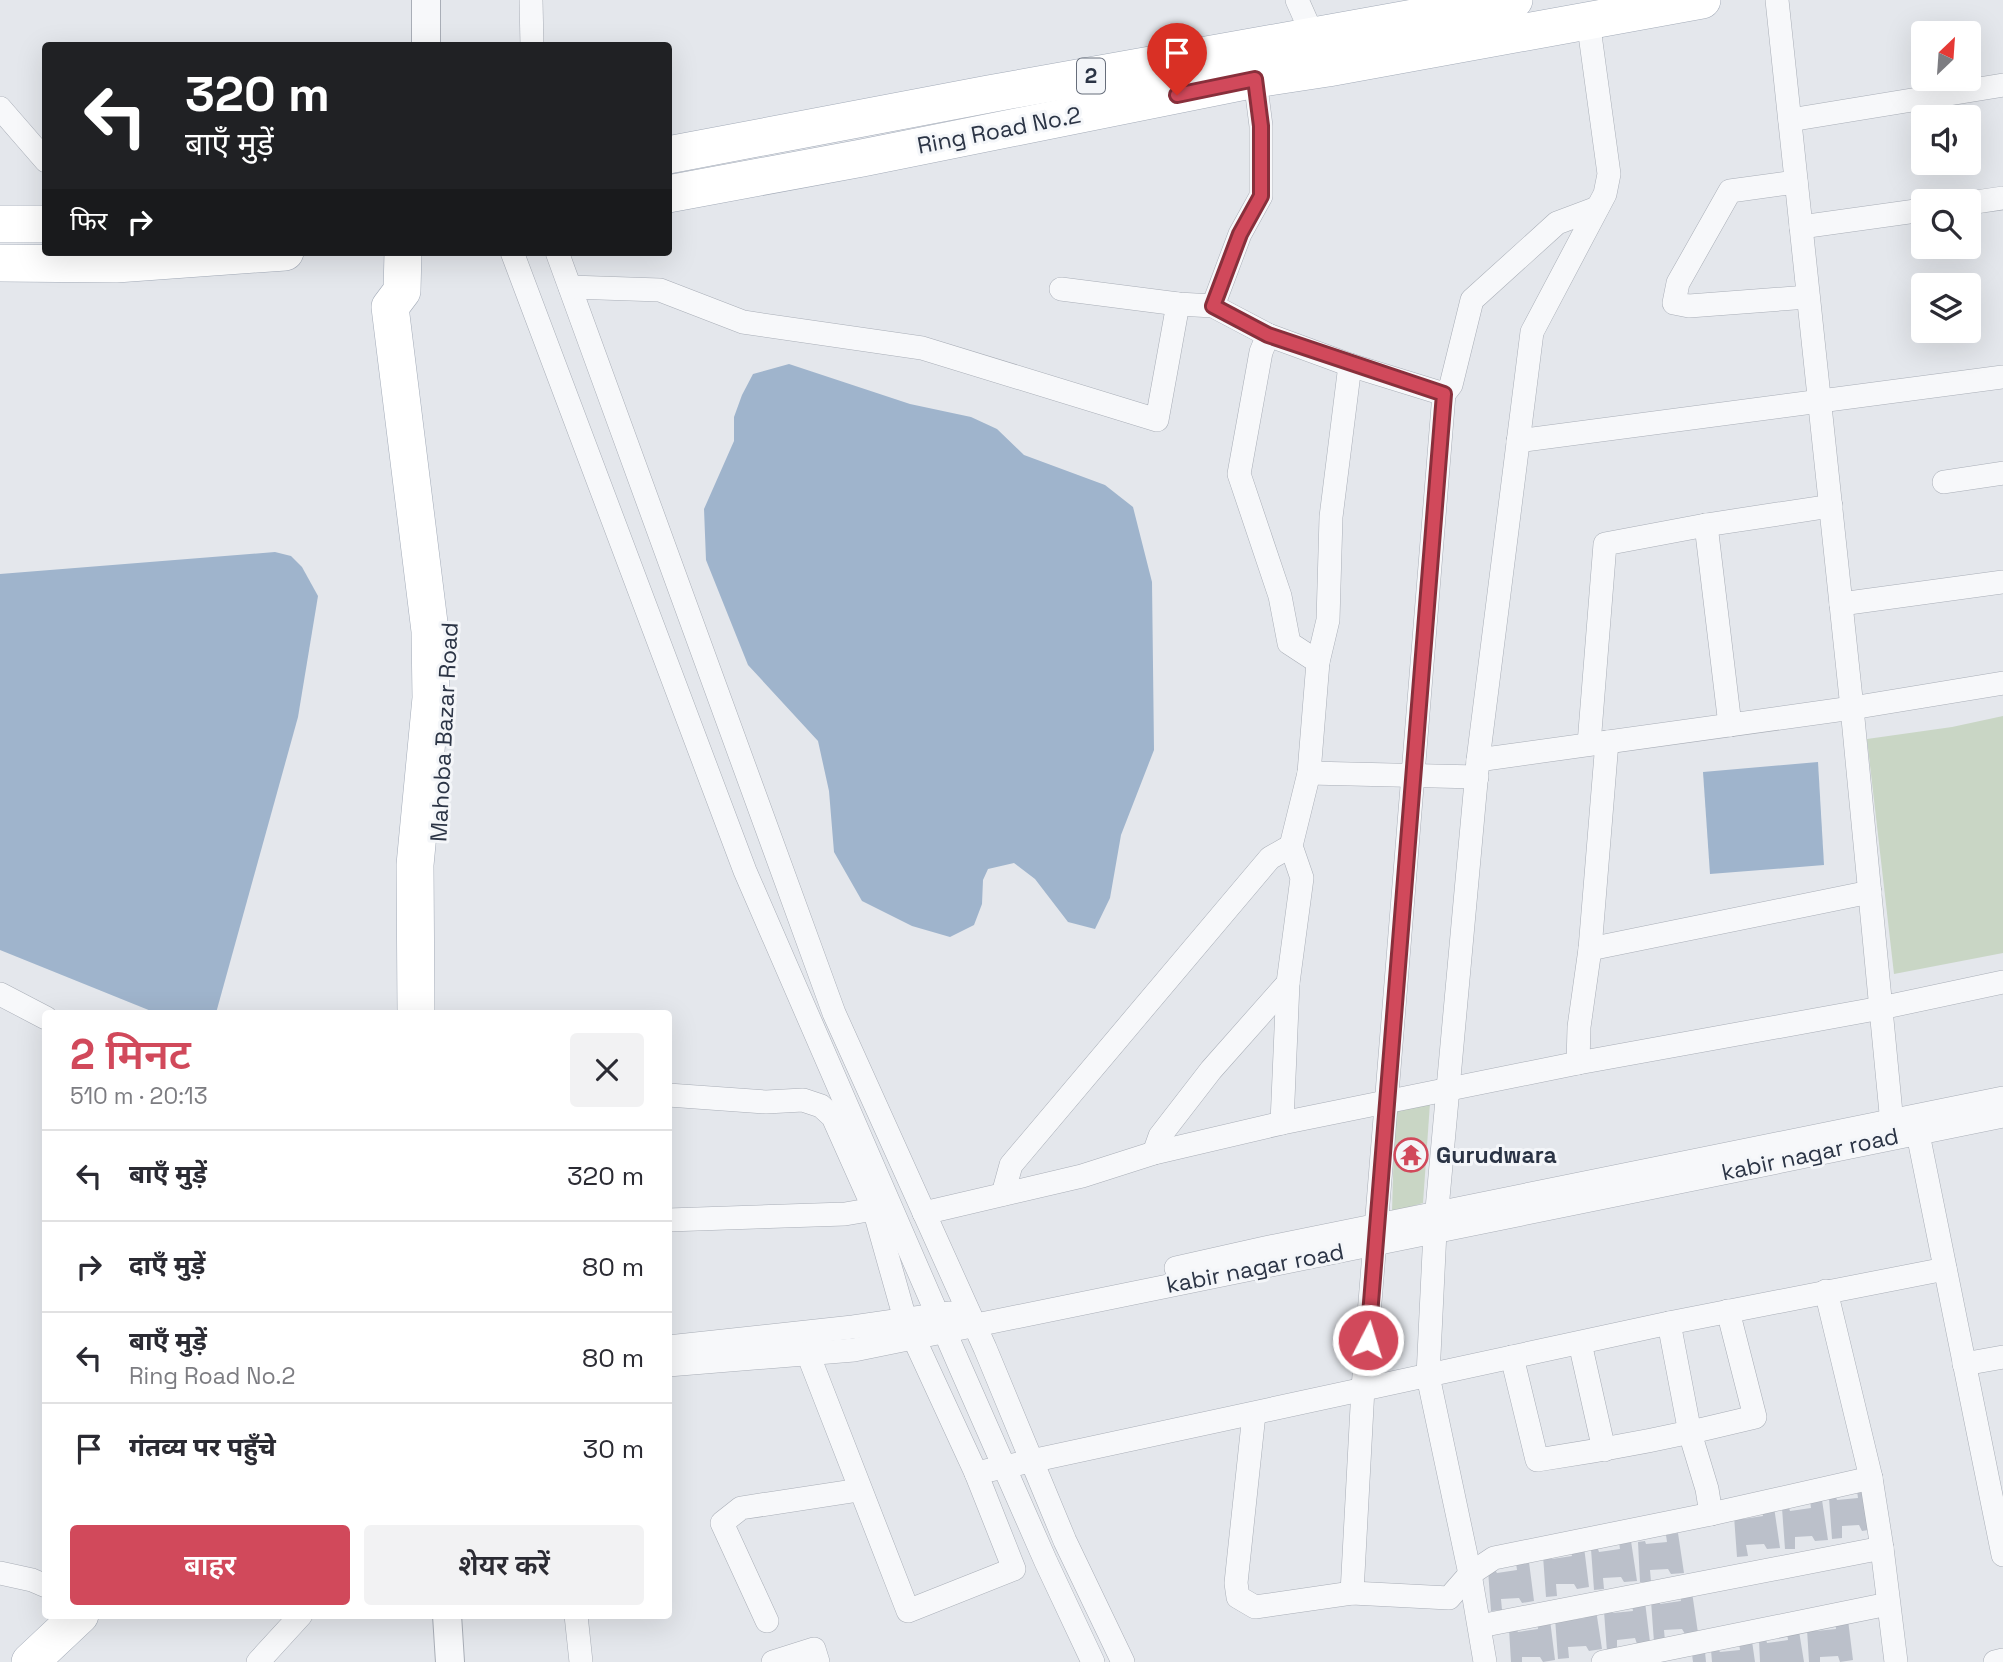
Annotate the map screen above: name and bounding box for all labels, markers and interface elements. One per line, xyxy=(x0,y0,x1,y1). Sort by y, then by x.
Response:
north arrow xyxy=(1911,21,1981,91)
map controls xyxy=(1911,21,1981,343)
pin xyxy=(1147,23,1207,95)
icon: arrive xyxy=(1158,34,1196,72)
road number: 2 xyxy=(1077,58,1105,94)
text: 320 m xyxy=(185,63,330,125)
icon: left xyxy=(70,70,161,161)
street label: Ring Road No.2 xyxy=(915,99,1083,161)
button: sound xyxy=(1911,105,1981,175)
text: बाएँ मुड़ें xyxy=(185,124,274,164)
button: search xyxy=(1911,189,1981,259)
icon: right xyxy=(121,203,159,241)
text: फिर xyxy=(70,204,107,238)
button: layers xyxy=(1911,273,1981,343)
street label: Mahoba Bazar Road xyxy=(423,621,465,843)
text: 2 मिनट xyxy=(70,1028,191,1081)
button: close xyxy=(570,1033,644,1107)
text: 510 m · 20:13 xyxy=(70,1081,208,1111)
street label: kabir nagar road xyxy=(1719,1121,1901,1187)
temple icon: Gurudwara xyxy=(1392,1136,1430,1174)
place label: Gurudwara xyxy=(1436,1140,1557,1170)
icon: left xyxy=(70,1157,108,1195)
text: बाएँ मुड़ें xyxy=(129,1157,207,1191)
text: 320 m xyxy=(567,1159,644,1193)
street label: kabir nagar road xyxy=(1164,1236,1346,1300)
icon: right xyxy=(70,1248,108,1286)
text: दाएँ मुड़ें xyxy=(129,1248,205,1282)
text: 80 m xyxy=(582,1250,644,1284)
position arrow xyxy=(1331,1303,1405,1377)
text: बाएँ मुड़ें xyxy=(129,1324,207,1358)
icon: left xyxy=(70,1339,108,1377)
text: 80 m xyxy=(582,1341,644,1375)
text: Ring Road No.2 xyxy=(129,1361,295,1391)
icon: arrive xyxy=(70,1430,108,1468)
text: गंतव्य पर पहुँचे xyxy=(129,1430,276,1464)
text: 30 m xyxy=(583,1432,644,1466)
button: बाहर xyxy=(70,1525,350,1605)
button: शेयर करें xyxy=(364,1525,644,1605)

